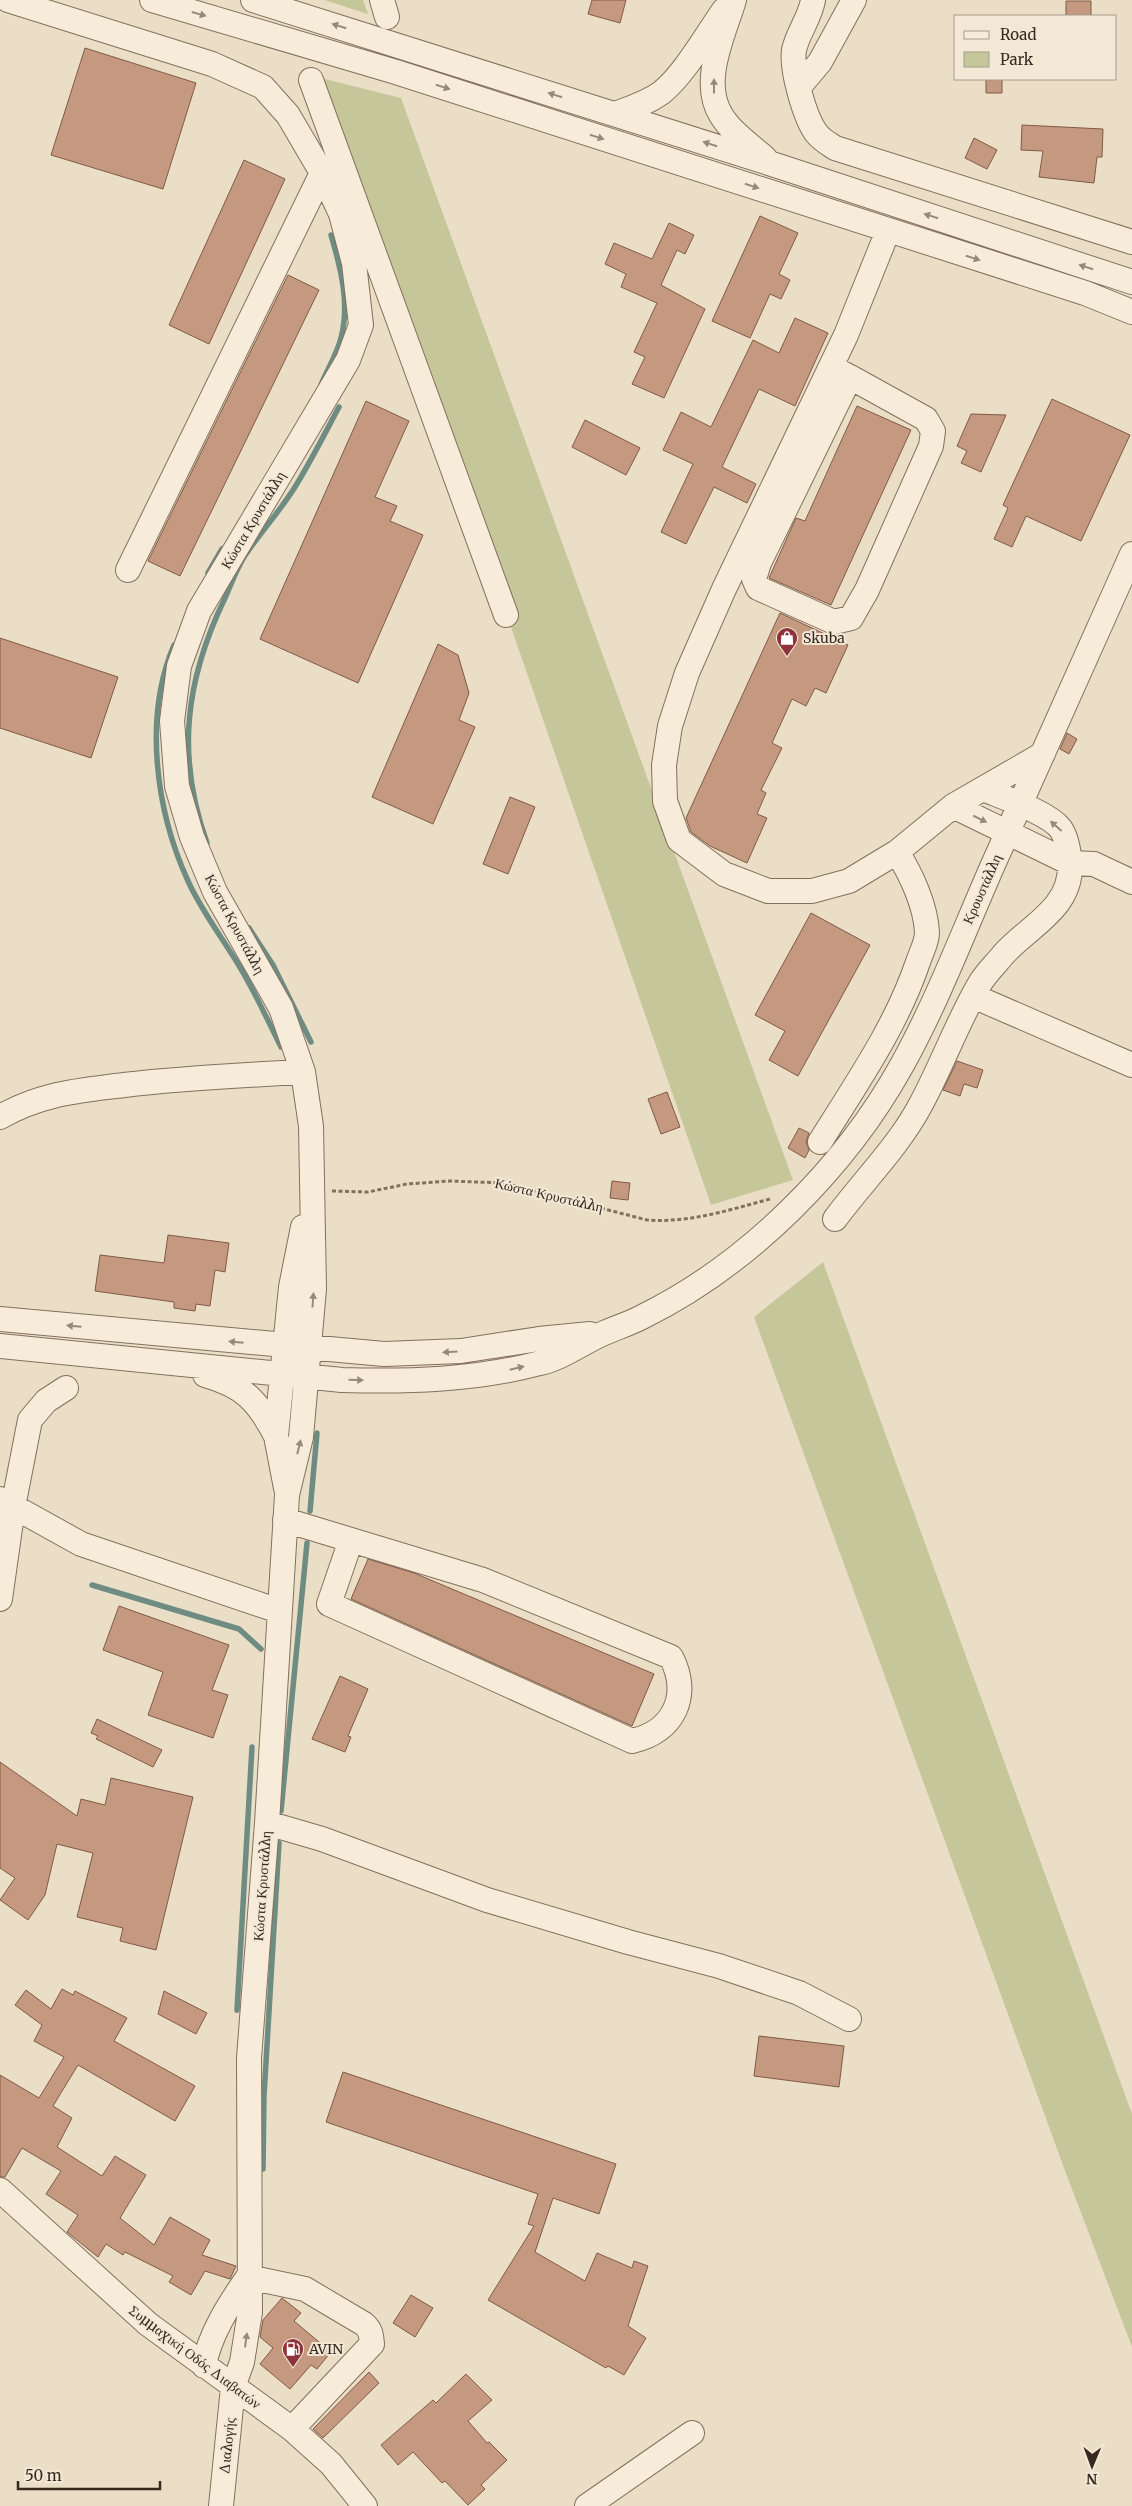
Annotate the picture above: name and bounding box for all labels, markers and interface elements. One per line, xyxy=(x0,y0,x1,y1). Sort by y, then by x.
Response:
one-way arrow xyxy=(191,10,206,18)
legend xyxy=(954,15,1117,80)
one-way arrow xyxy=(331,22,346,30)
text: Road xyxy=(1000,25,1036,44)
text: Park xyxy=(1000,50,1034,69)
one-way arrow xyxy=(710,78,718,94)
one-way arrow xyxy=(435,83,450,91)
one-way arrow xyxy=(548,91,563,98)
one-way arrow xyxy=(590,133,605,141)
one-way arrow xyxy=(703,140,718,148)
one-way arrow xyxy=(745,183,760,191)
one-way arrow xyxy=(924,212,939,220)
one-way arrow xyxy=(966,254,981,262)
one-way arrow xyxy=(1078,263,1093,270)
street label: Κώστα Κρυστάλλη xyxy=(217,468,289,572)
shop icon: Skuba xyxy=(775,626,799,657)
place label: Skuba xyxy=(803,629,845,647)
one-way arrow xyxy=(973,815,988,824)
one-way arrow xyxy=(1050,820,1062,832)
street label: Κρουστάλλη xyxy=(958,851,1006,927)
street label: Κώστα Κρυστάλλη xyxy=(201,871,269,977)
street label: Κώστα Κρυστάλλη xyxy=(493,1174,605,1216)
one-way arrow xyxy=(310,1292,318,1308)
one-way arrow xyxy=(66,1322,82,1330)
one-way arrow xyxy=(228,1337,244,1345)
one-way arrow xyxy=(442,1349,458,1357)
one-way arrow xyxy=(510,1364,526,1372)
one-way arrow xyxy=(348,1377,364,1385)
one-way arrow xyxy=(295,1440,303,1455)
street label: Κώστα Κρυστάλλη xyxy=(249,1830,275,1942)
street label: Συμμαχική Οδός Διαβατών xyxy=(125,2301,265,2413)
one-way arrow xyxy=(242,2332,250,2348)
fuel station icon: AVIN xyxy=(281,2337,305,2368)
place label: AVIN xyxy=(308,2340,343,2358)
street label: Διαλογής xyxy=(215,2416,239,2475)
north arrow xyxy=(1067,2441,1117,2491)
scale bar xyxy=(18,2458,160,2490)
text: 50 m xyxy=(25,2466,62,2485)
text: N xyxy=(1086,2470,1097,2488)

